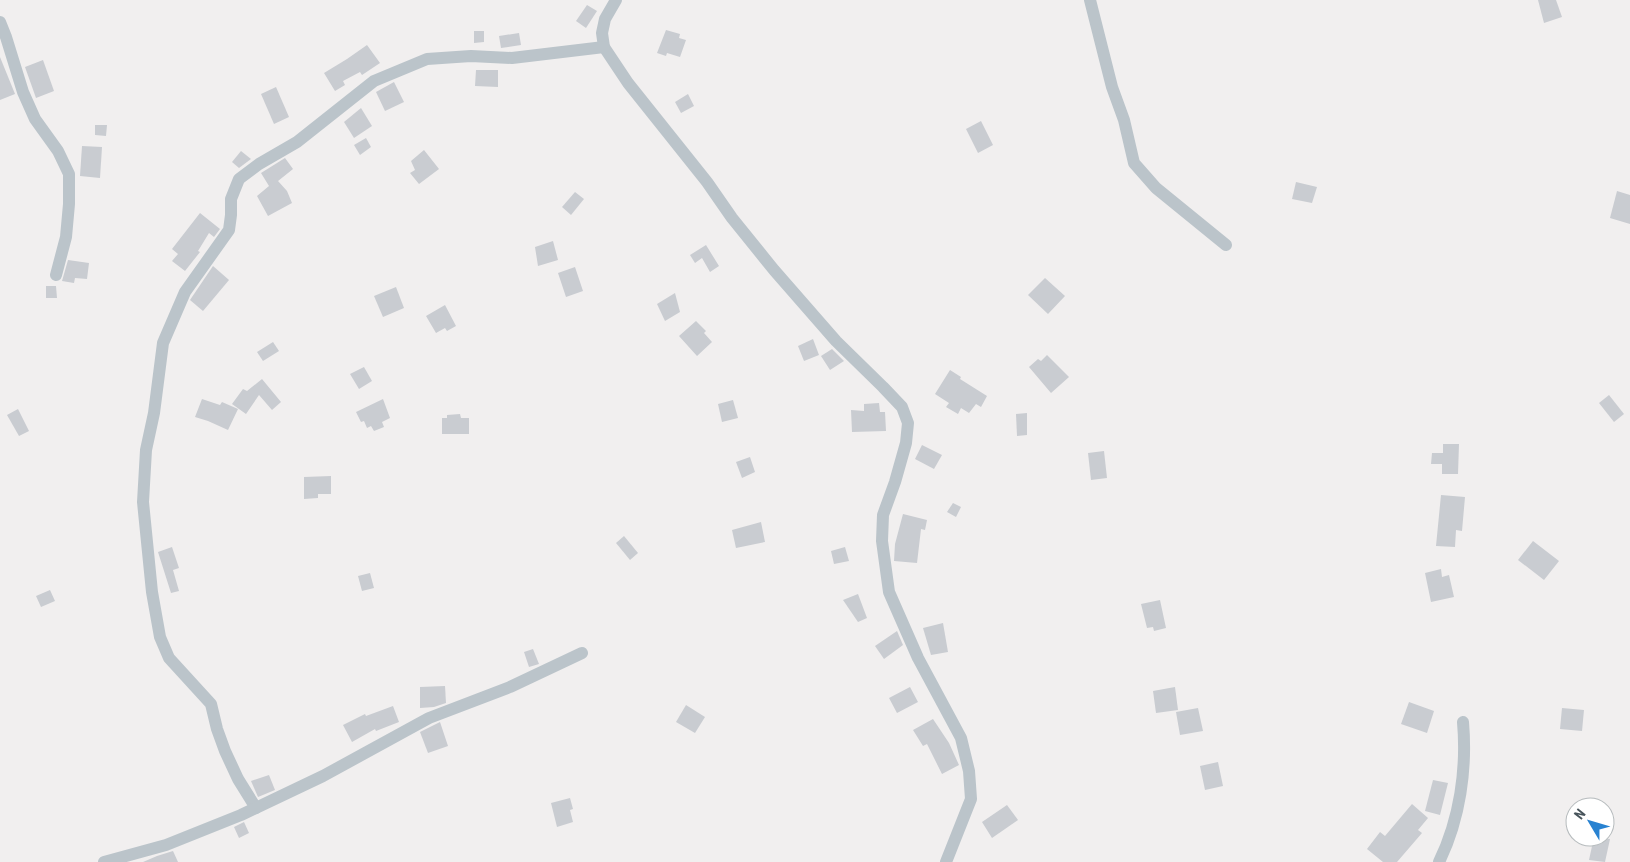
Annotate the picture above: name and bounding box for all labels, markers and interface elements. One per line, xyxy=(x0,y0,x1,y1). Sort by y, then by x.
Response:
north arrow xyxy=(1565,797,1615,847)
text: N xyxy=(1571,806,1589,822)

